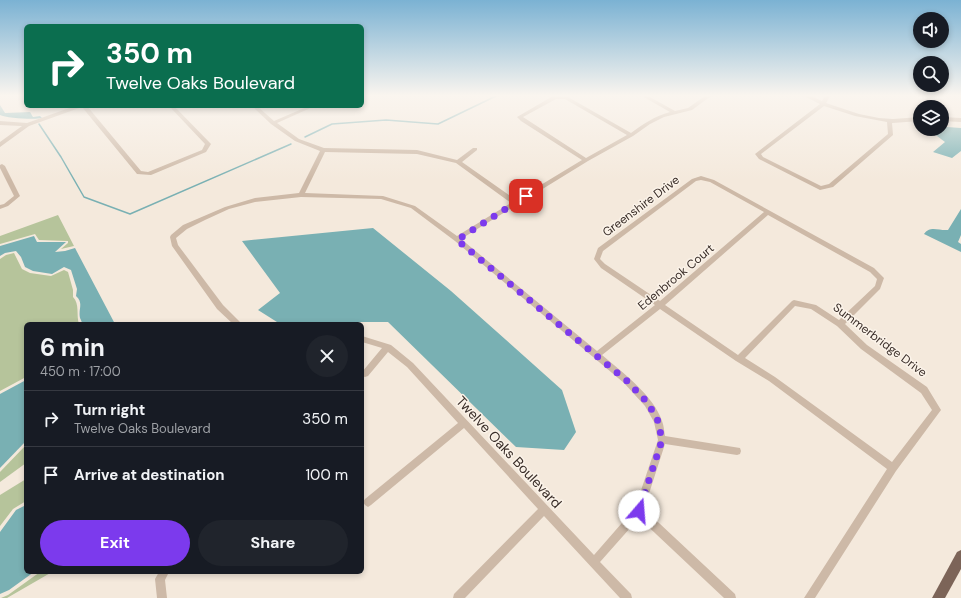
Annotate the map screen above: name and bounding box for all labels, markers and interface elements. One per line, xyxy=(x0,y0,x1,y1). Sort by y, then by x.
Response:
map controls xyxy=(913,12,949,136)
button: sound xyxy=(913,12,949,48)
text: 350 m xyxy=(106,35,193,72)
icon: right xyxy=(40,40,92,92)
button: search xyxy=(913,56,949,92)
text: Twelve Oaks Boulevard xyxy=(106,71,295,95)
button: layers xyxy=(913,100,949,136)
street label: Greenshire Drive xyxy=(599,172,683,240)
pin xyxy=(509,179,543,213)
icon: arrive xyxy=(515,185,537,207)
street label: Edenbrook Court xyxy=(634,240,718,314)
street label: Summerbridge Drive xyxy=(830,299,930,381)
text: 6 min xyxy=(40,332,105,363)
button: close xyxy=(306,335,348,377)
text: 450 m · 17:00 xyxy=(40,363,121,380)
street label: Twelve Oaks Boulevard xyxy=(452,392,566,512)
text: Turn right xyxy=(74,400,145,420)
icon: right xyxy=(40,408,62,430)
text: 350 m xyxy=(302,409,348,429)
text: Twelve Oaks Boulevard xyxy=(74,420,211,437)
icon: arrive xyxy=(40,464,62,486)
text: Arrive at destination xyxy=(74,465,225,485)
text: 100 m xyxy=(305,465,348,485)
position arrow xyxy=(618,490,660,532)
button: Exit xyxy=(40,520,190,566)
button: Share xyxy=(198,520,348,566)

